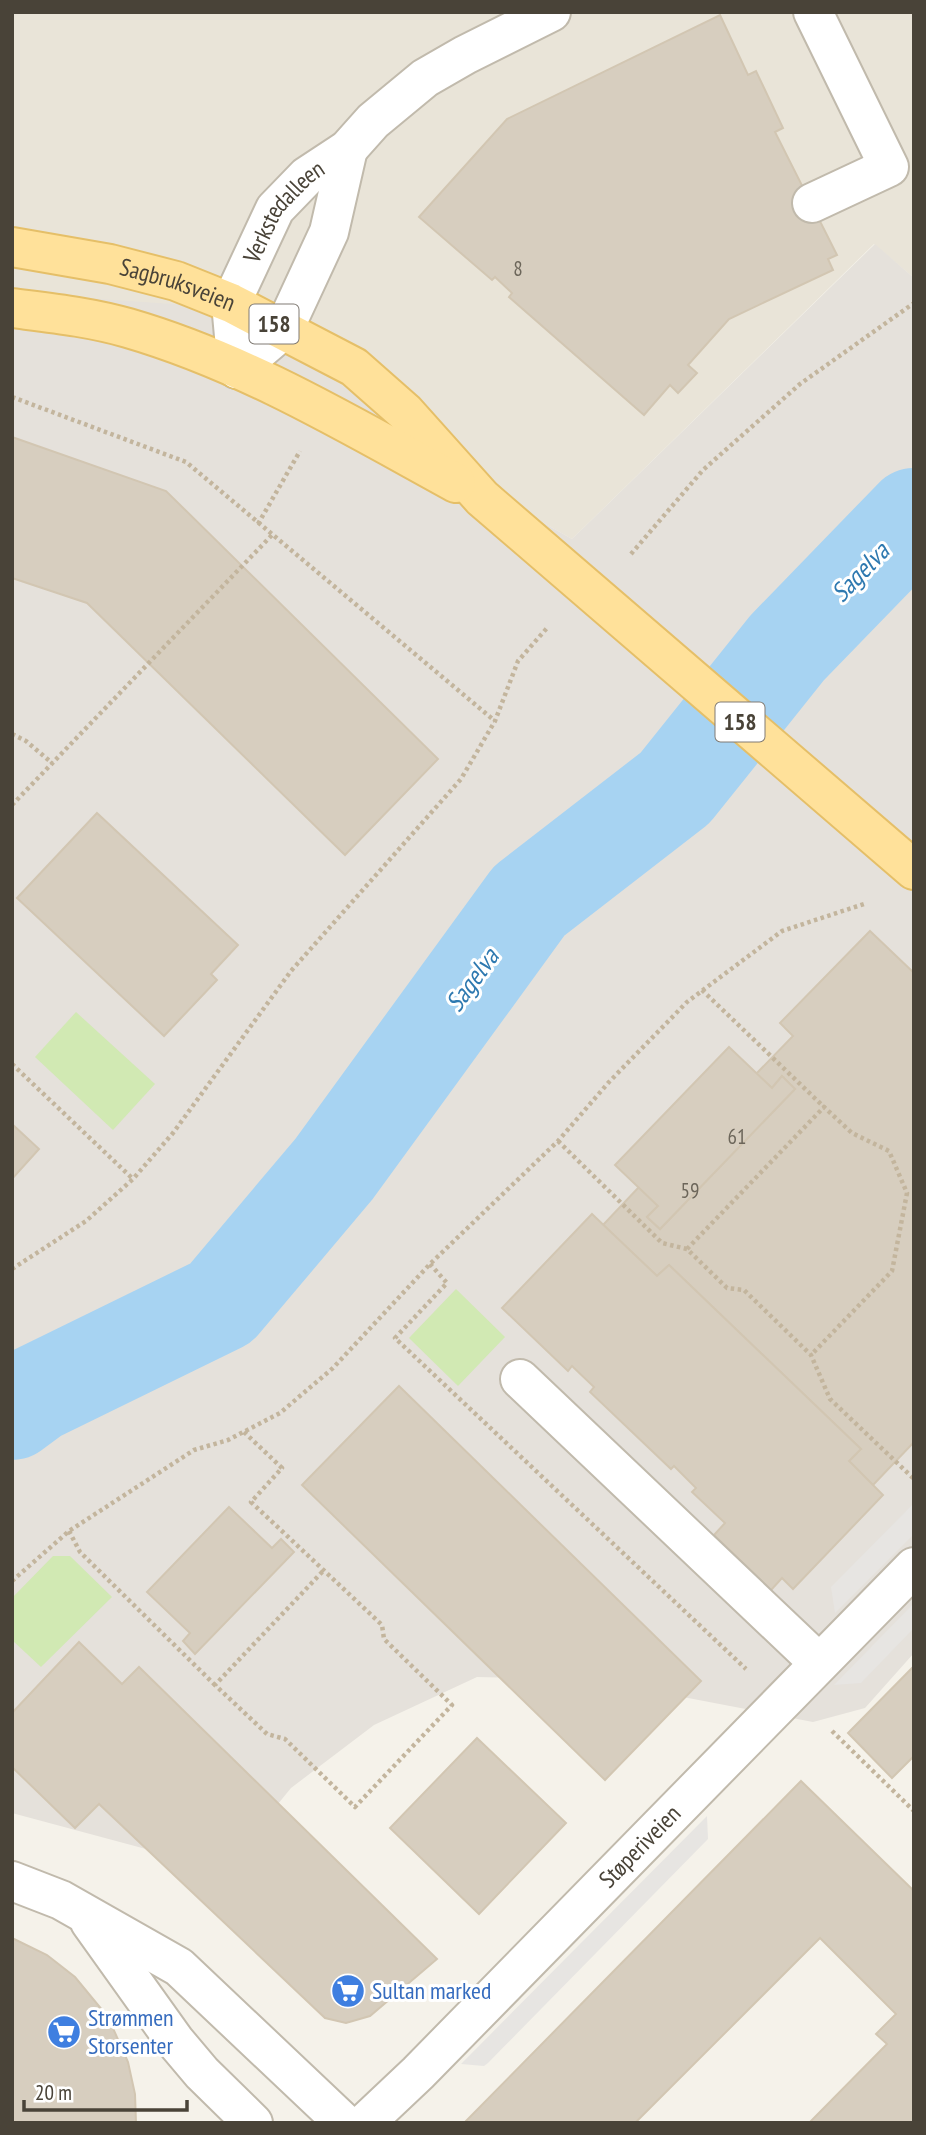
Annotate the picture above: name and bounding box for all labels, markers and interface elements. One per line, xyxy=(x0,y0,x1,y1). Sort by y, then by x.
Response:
street label: Verkstedalleen xyxy=(236,153,330,269)
street label: Sagbruksveien xyxy=(116,251,240,318)
house number: 8 xyxy=(513,255,523,282)
road number: 158 xyxy=(250,304,298,344)
water label: Sagelva xyxy=(823,534,897,608)
road number: 158 xyxy=(716,702,764,742)
water label: Sagelva xyxy=(438,940,506,1018)
house number: 61 xyxy=(728,1123,746,1150)
house number: 59 xyxy=(681,1177,699,1204)
street label: Støperiveien xyxy=(592,1798,687,1894)
supermarket icon: Sultan marked xyxy=(329,1972,367,2010)
place label: Sultan marked xyxy=(372,1975,491,2006)
place label: Strømmen Storsenter xyxy=(88,2002,174,2061)
supermarket icon: Strømmen Storsenter xyxy=(45,2013,83,2051)
scale bar xyxy=(24,2068,187,2112)
text: 20 m xyxy=(35,2079,72,2106)

